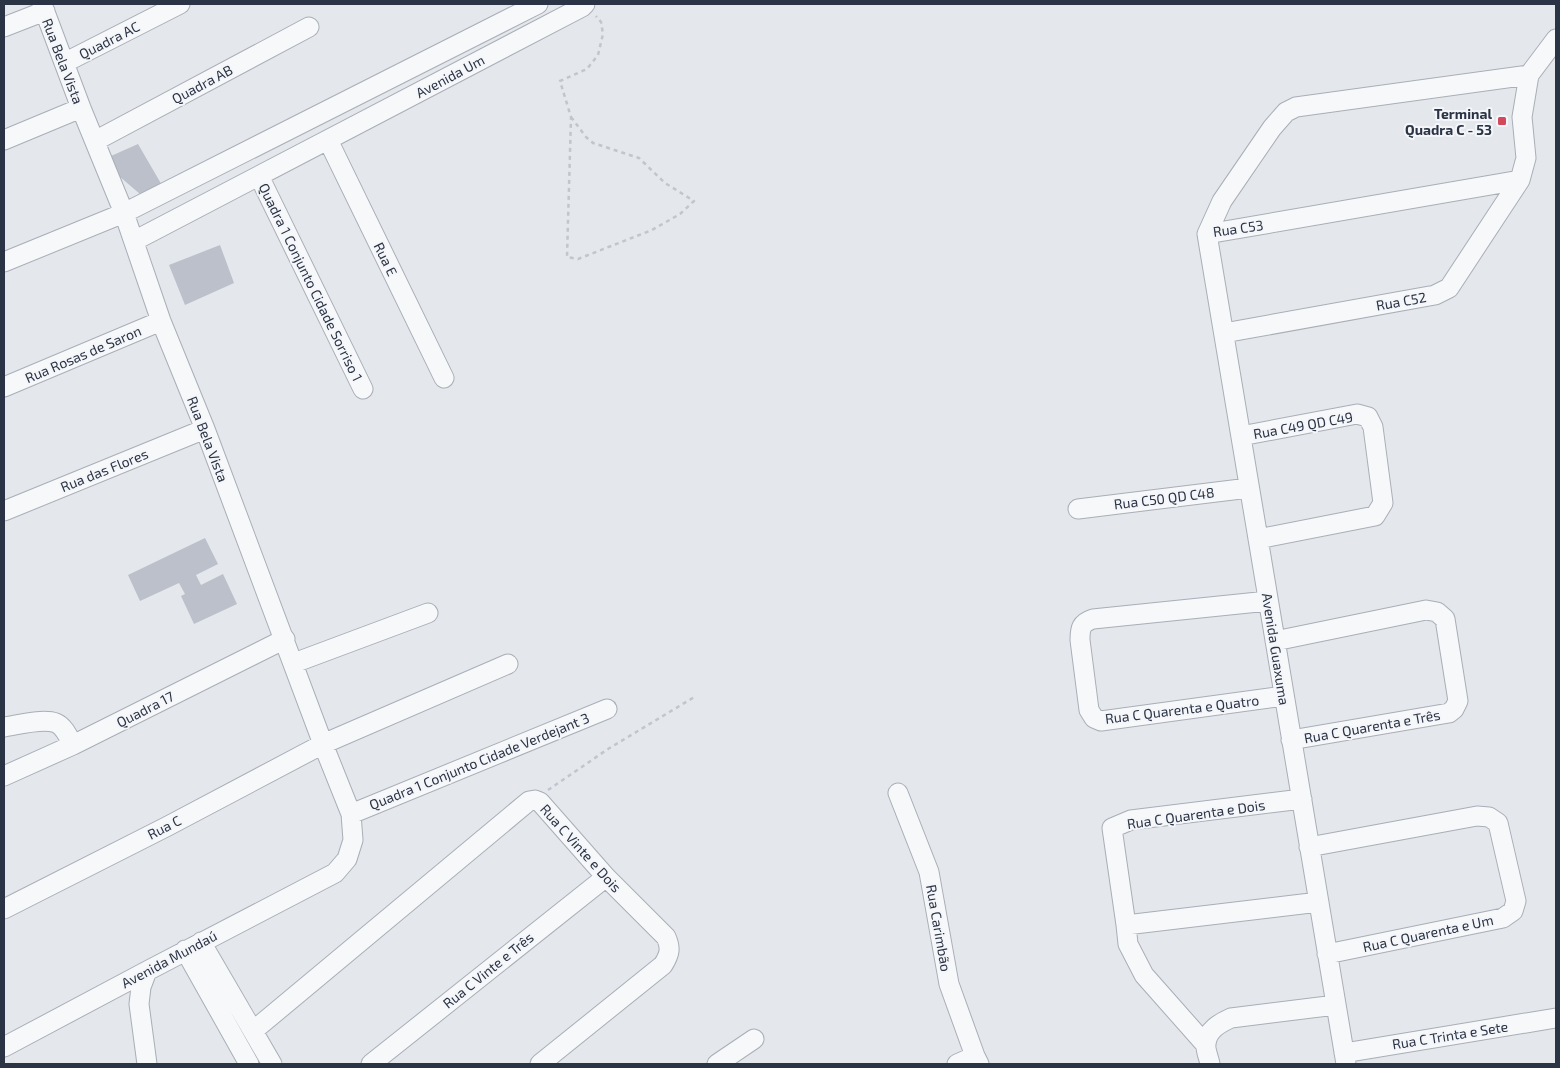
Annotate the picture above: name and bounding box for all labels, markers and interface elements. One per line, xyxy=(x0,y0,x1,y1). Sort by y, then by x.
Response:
street label: Rua Bela Vista xyxy=(39,16,87,106)
street label: Quadra AC xyxy=(76,17,142,63)
street label: Avenida Um xyxy=(413,51,487,101)
street label: Quadra AB xyxy=(169,61,235,107)
place label: Terminal Quadra C - 53 xyxy=(1405,105,1492,139)
marker: Terminal Quadra C - 53 xyxy=(1496,115,1508,127)
street label: Quadra 1 Conjunto Cidade Sorriso 1 xyxy=(256,180,366,384)
street label: Rua C53 xyxy=(1212,216,1264,240)
street label: Rua E xyxy=(371,239,401,279)
street label: Rua C52 xyxy=(1375,288,1428,314)
street label: Rua Rosas de Saron xyxy=(22,322,144,386)
street label: Rua Bela Vista xyxy=(184,394,232,484)
street label: Rua C49 QD C49 xyxy=(1252,408,1354,442)
street label: Rua das Flores xyxy=(58,445,150,495)
street label: Rua C50 QD C48 xyxy=(1113,483,1215,513)
street label: Avenida Guaxuma xyxy=(1259,592,1293,706)
street label: Quadra 17 xyxy=(113,687,177,731)
street label: Rua C Quarenta e Quatro xyxy=(1104,691,1260,727)
street label: Rua C Quarenta e Três xyxy=(1303,706,1441,746)
street label: Quadra 1 Conjunto Cidade Verdejant 3 xyxy=(366,709,592,813)
street label: Rua C Quarenta e Dois xyxy=(1126,796,1266,832)
street label: Rua C Vinte e Dois xyxy=(537,800,625,896)
street label: Rua C xyxy=(144,811,184,843)
street label: Rua Carimbão xyxy=(923,883,955,973)
street label: Rua C Quarenta e Um xyxy=(1361,911,1495,955)
street label: Avenida Mundaú xyxy=(118,927,220,991)
street label: Rua C Vinte e Três xyxy=(439,928,537,1012)
street label: Rua C Trinta e Sete xyxy=(1391,1017,1509,1053)

